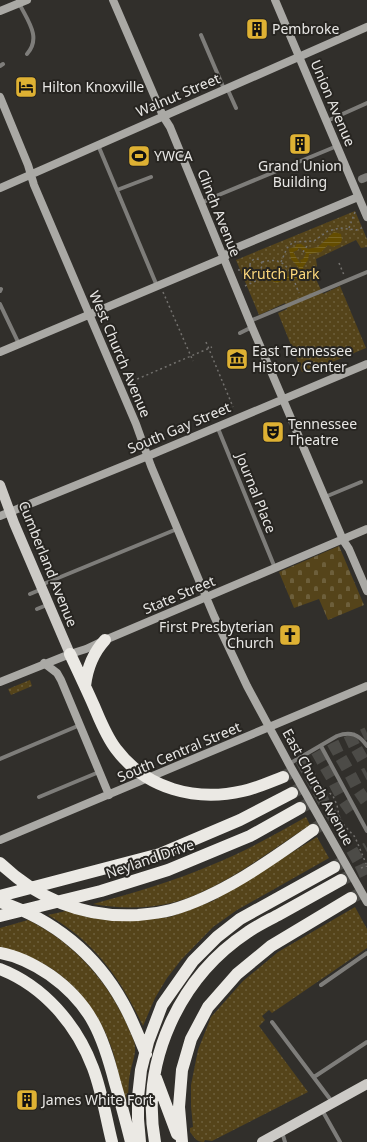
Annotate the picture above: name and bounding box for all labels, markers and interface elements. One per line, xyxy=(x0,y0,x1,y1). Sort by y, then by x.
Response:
building icon: Pembroke xyxy=(244,16,270,42)
place label: Pembroke xyxy=(272,19,340,38)
street label: Union Avenue xyxy=(307,57,360,149)
street label: Walnut Street xyxy=(133,68,223,121)
hotel icon: Hilton Knoxville xyxy=(13,74,39,100)
place label: Hilton Knoxville xyxy=(42,77,144,96)
building icon: Grand Union Building xyxy=(287,131,313,157)
sports icon: YWCA xyxy=(126,143,152,169)
place label: YWCA xyxy=(154,146,193,165)
place label: Grand Union Building xyxy=(258,156,342,191)
street label: Clinch Avenue xyxy=(193,166,246,260)
park label: Krutch Park xyxy=(243,264,320,283)
street label: West Church Avenue xyxy=(85,288,156,420)
place label: East Tennessee History Center xyxy=(252,341,352,376)
museum icon: East Tennessee History Center xyxy=(224,346,250,372)
street label: South Gay Street xyxy=(124,397,233,458)
place label: Tennessee Theatre xyxy=(288,414,357,449)
theatre icon: Tennessee Theatre xyxy=(260,419,286,445)
street label: Journal Place xyxy=(231,448,281,536)
street label: Cumberland Avenue xyxy=(14,498,82,630)
street label: State Street xyxy=(140,571,218,618)
place label: First Presbyterian Church xyxy=(159,617,274,652)
church icon: First Presbyterian Church xyxy=(277,622,303,648)
street label: South Central Street xyxy=(114,717,243,786)
street label: East Church Avenue xyxy=(278,725,359,849)
street label: Neyland Drive xyxy=(103,834,197,883)
building icon: James White Fort xyxy=(14,1087,40,1113)
place label: James White Fort xyxy=(40,1090,153,1109)

